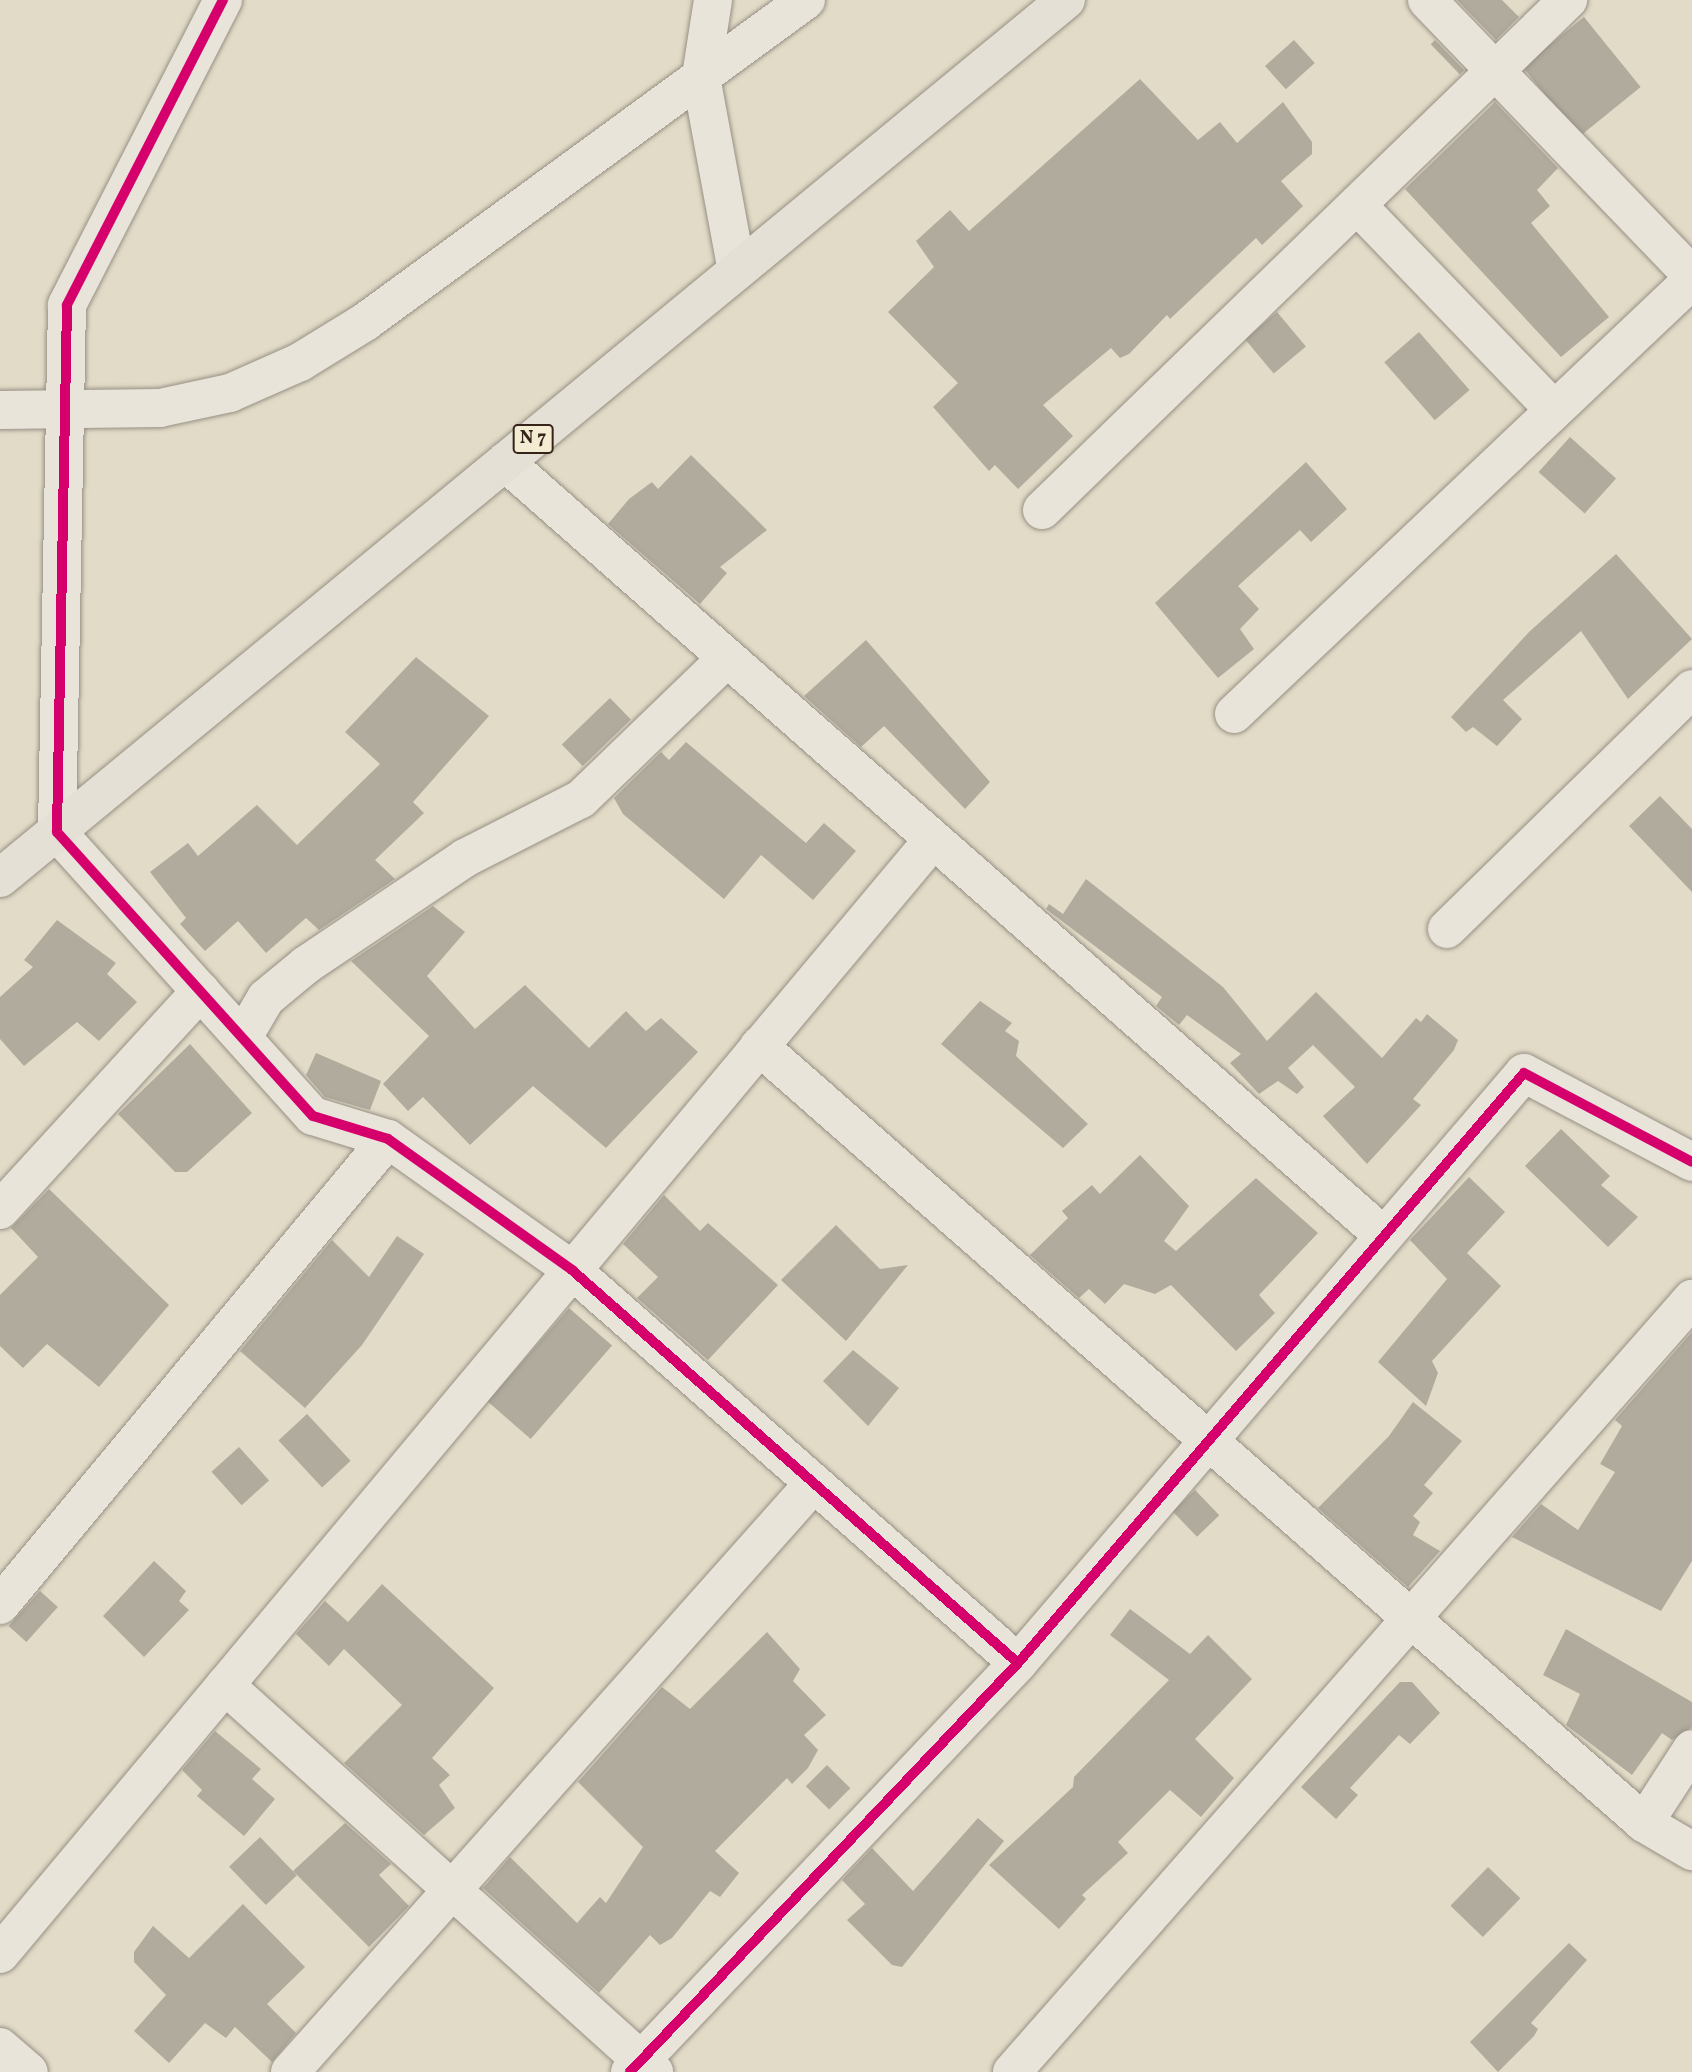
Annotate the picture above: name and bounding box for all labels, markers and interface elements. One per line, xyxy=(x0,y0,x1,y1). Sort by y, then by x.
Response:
road number: N 7 xyxy=(512,424,554,454)

